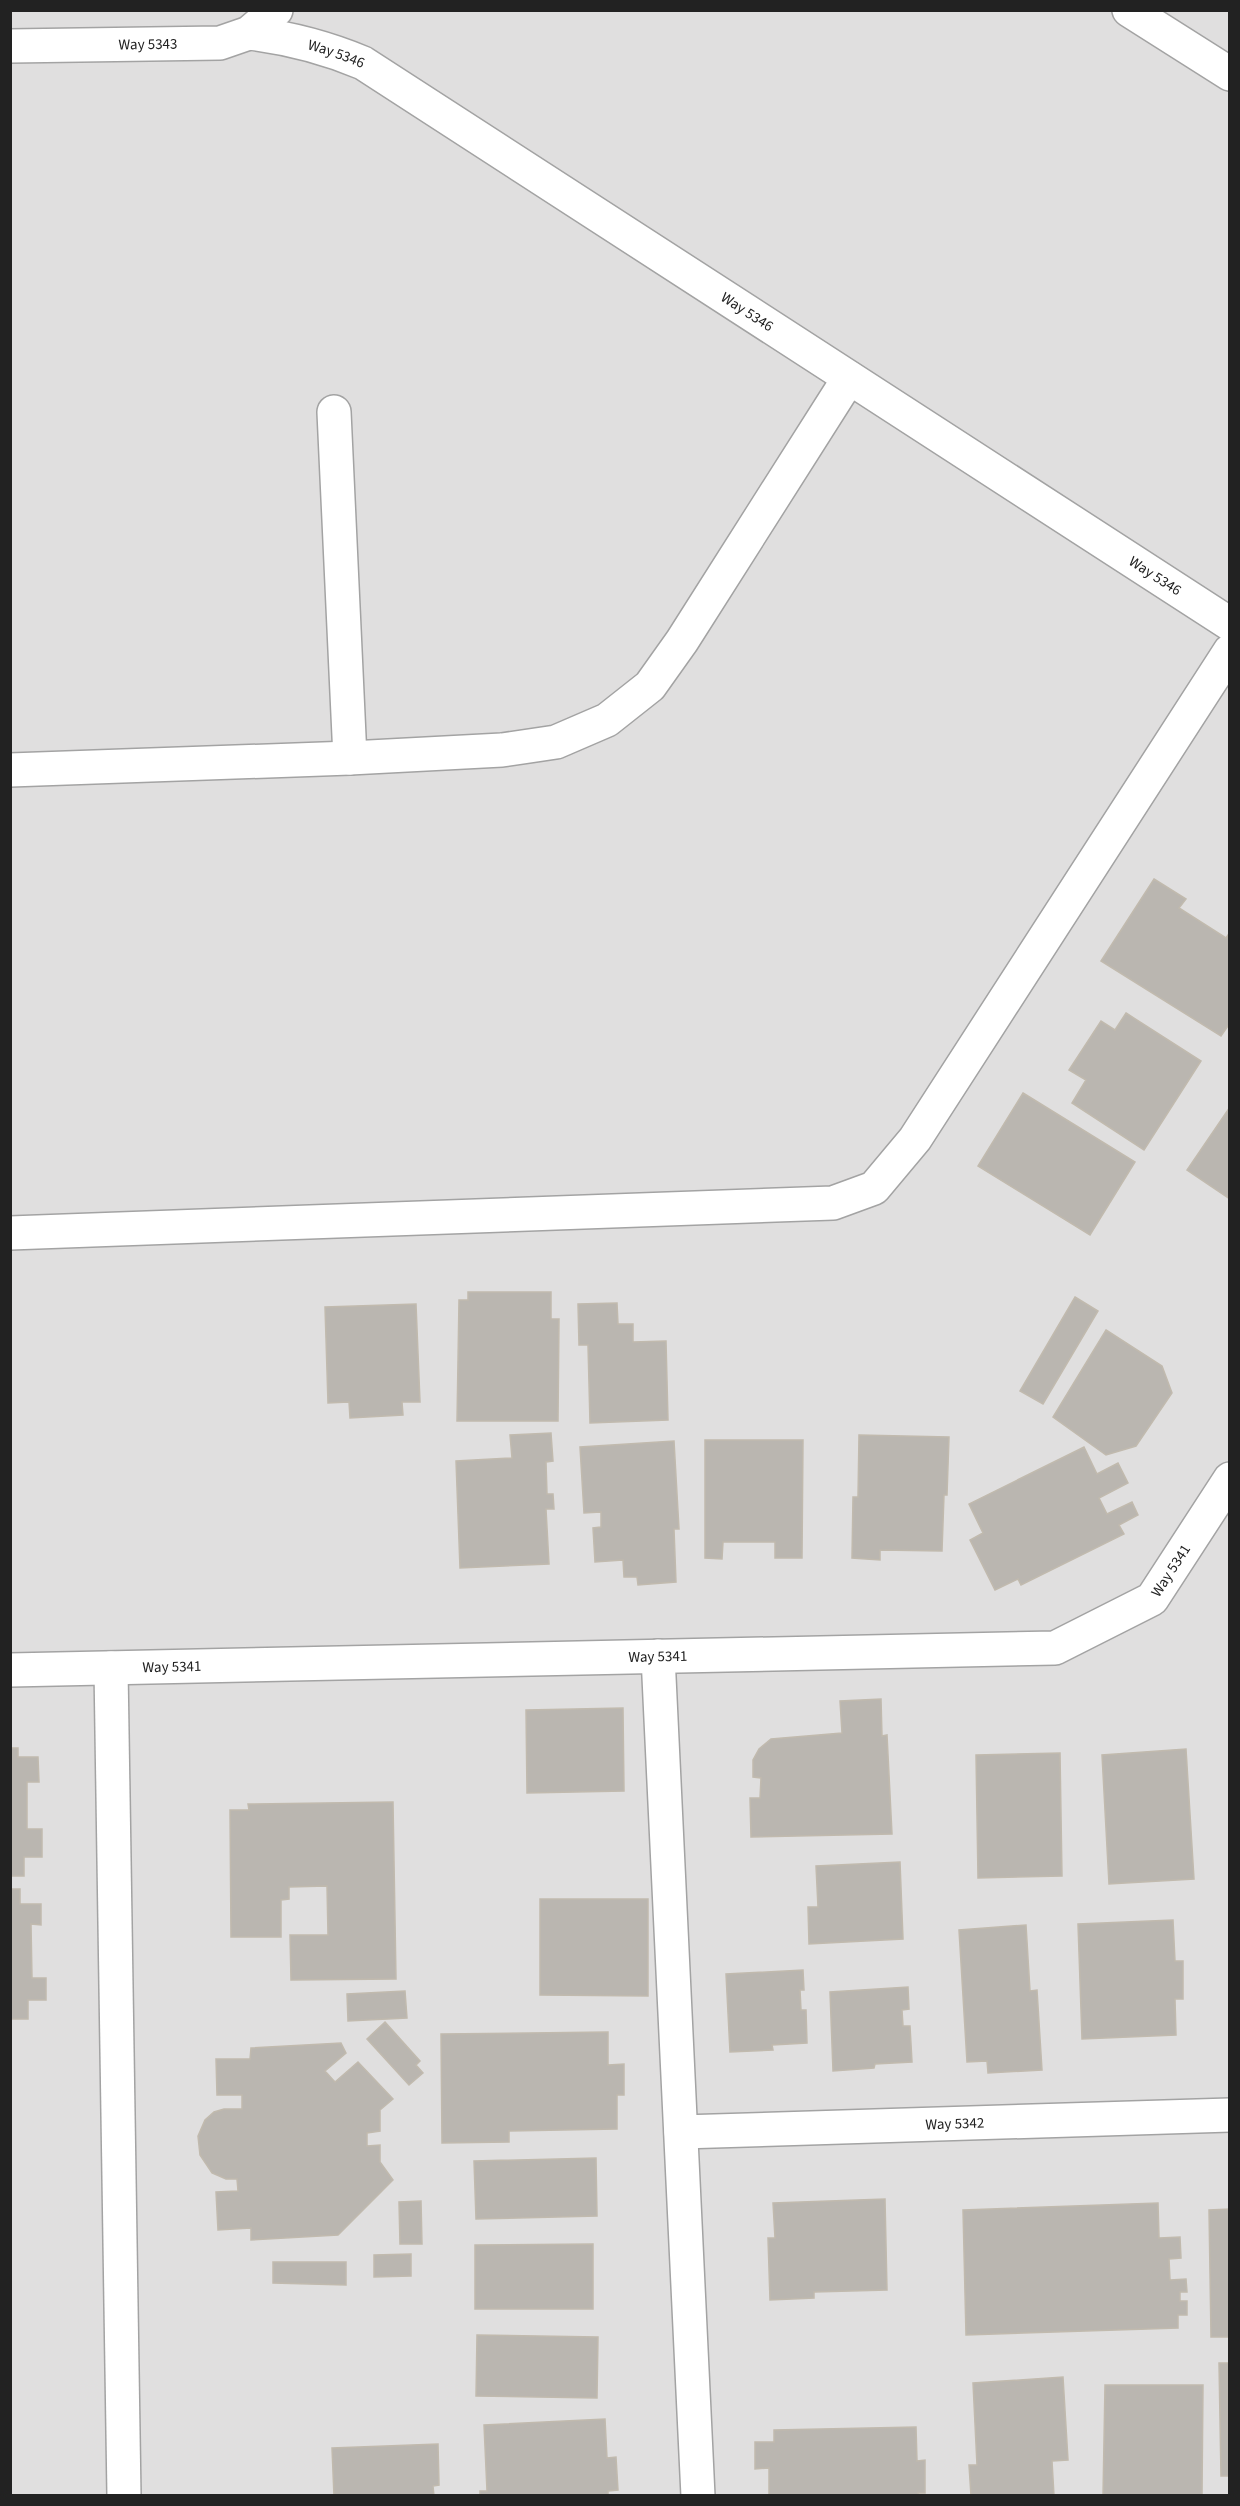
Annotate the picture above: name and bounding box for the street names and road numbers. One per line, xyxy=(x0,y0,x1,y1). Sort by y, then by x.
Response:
street label: Way 5343 xyxy=(118,34,178,55)
street label: Way 5346 xyxy=(305,35,368,74)
street label: Way 5346 xyxy=(717,287,778,337)
street label: Way 5346 xyxy=(1125,551,1186,601)
street label: Way 5341 xyxy=(1146,1540,1196,1601)
street label: Way 5341 xyxy=(628,1646,688,1668)
street label: Way 5341 xyxy=(142,1656,202,1678)
street label: Way 5342 xyxy=(925,2113,985,2135)

